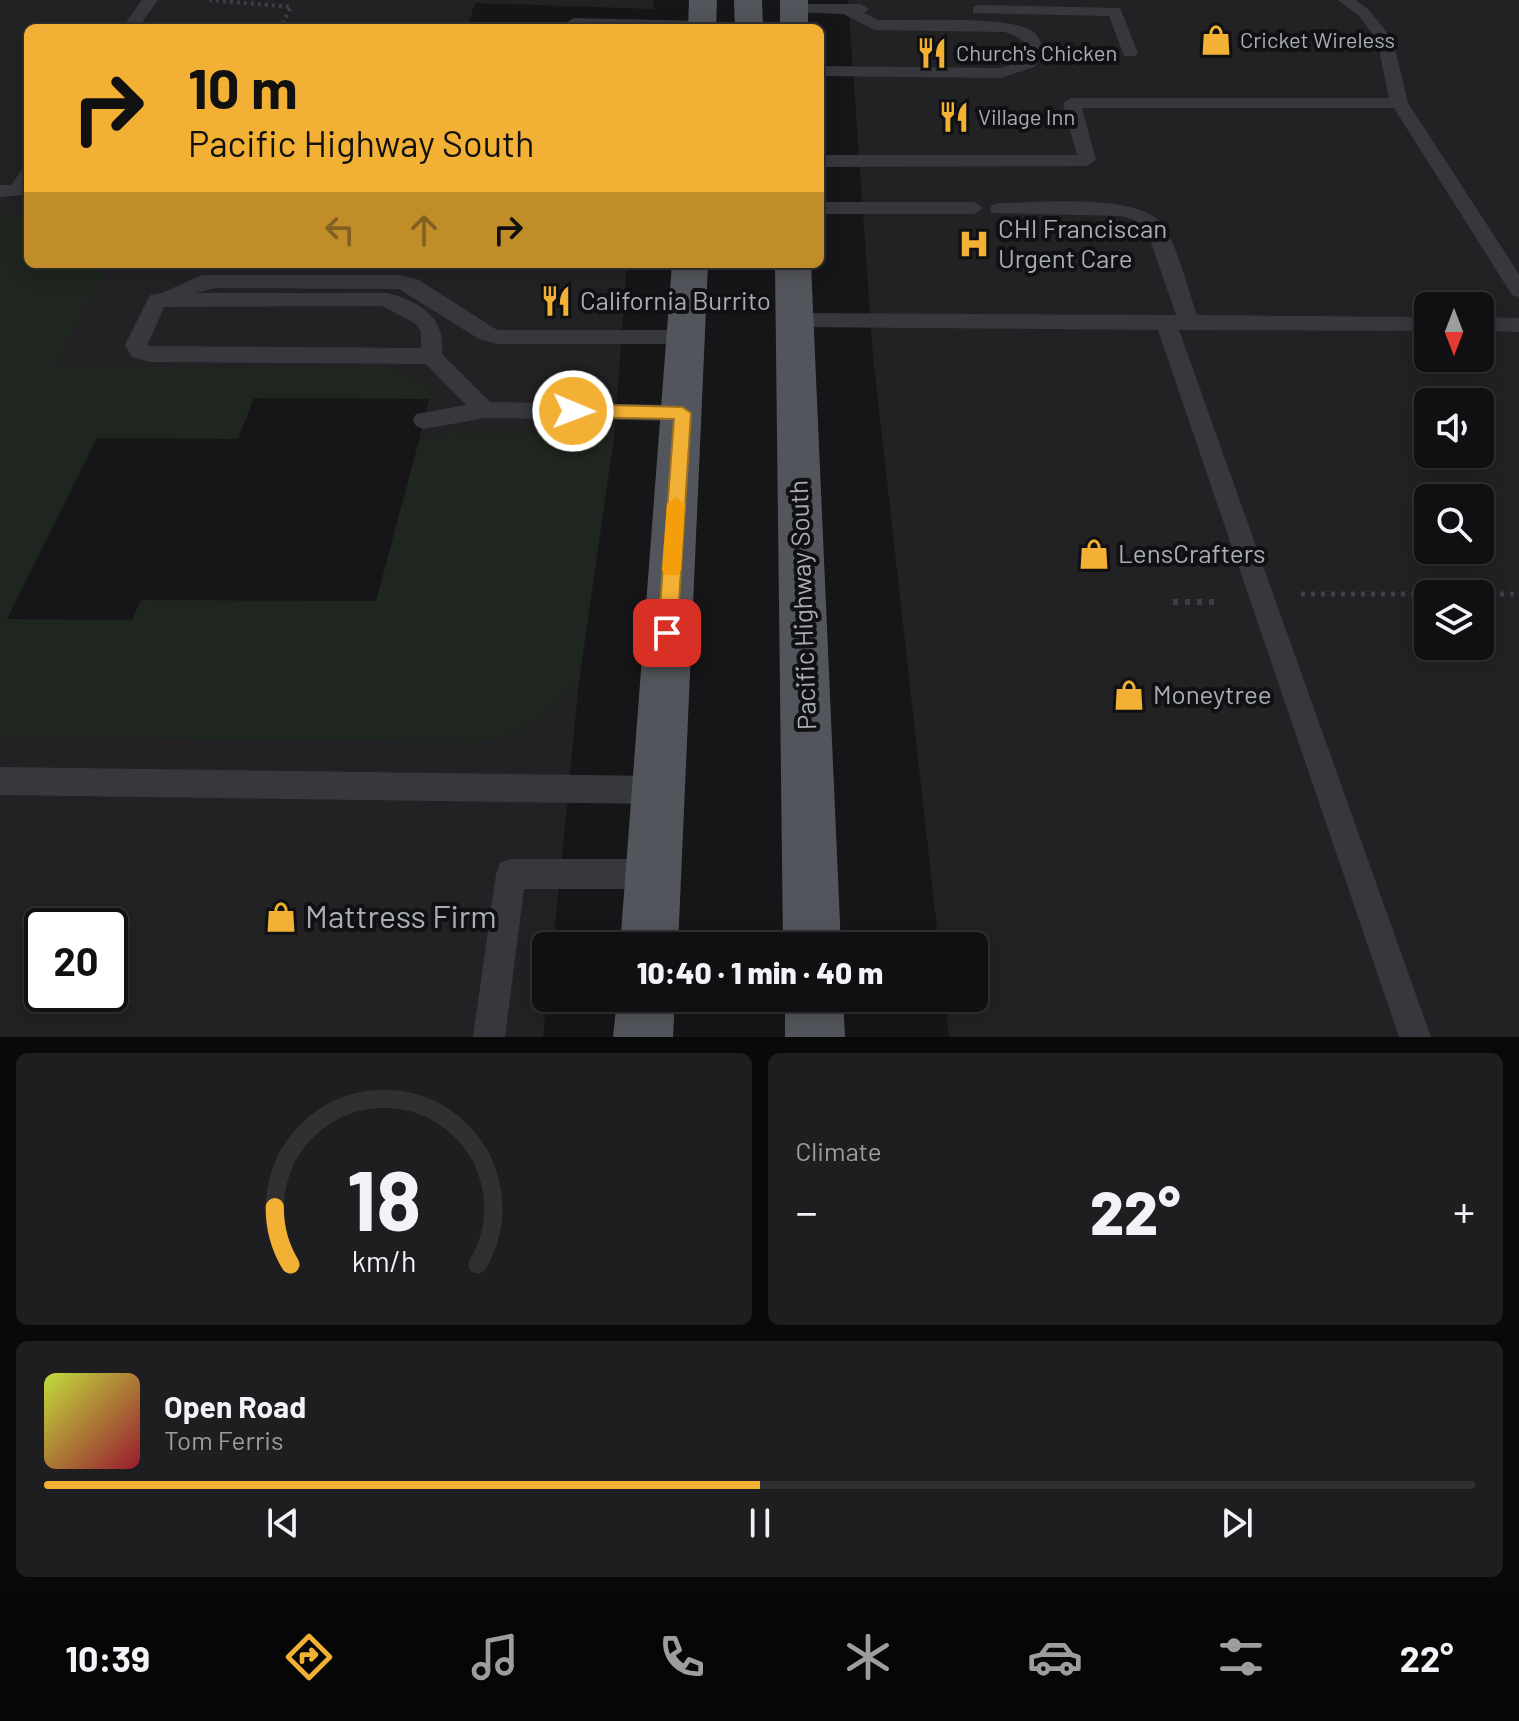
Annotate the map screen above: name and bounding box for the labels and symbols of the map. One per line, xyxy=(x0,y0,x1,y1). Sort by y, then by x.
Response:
shop icon: Cricket Wireless xyxy=(1199,23,1233,57)
place label: Cricket Wireless xyxy=(1240,26,1395,52)
restaurant icon: Church's Chicken xyxy=(915,36,949,70)
place label: Church's Chicken xyxy=(956,39,1117,65)
restaurant icon: Village Inn xyxy=(937,100,971,134)
place label: Village Inn xyxy=(978,103,1075,129)
place label: CHI Franciscan Urgent Care xyxy=(998,212,1167,273)
hospital icon: CHI Franciscan Urgent Care xyxy=(957,227,991,261)
restaurant icon: California Burrito xyxy=(539,284,573,318)
place label: California Burrito xyxy=(580,284,771,315)
north arrow xyxy=(1414,292,1494,372)
position arrow xyxy=(531,369,615,453)
street label: Pacific Highway South xyxy=(782,479,821,731)
shop icon: LensCrafters xyxy=(1077,537,1111,571)
place label: LensCrafters xyxy=(1118,537,1266,568)
pin xyxy=(633,599,701,667)
shop icon: Moneytree xyxy=(1112,678,1146,712)
place label: Moneytree xyxy=(1153,678,1272,709)
place label: Mattress Firm xyxy=(305,896,497,934)
shop icon: Mattress Firm xyxy=(264,900,298,934)
speed limit sign: 20 xyxy=(24,908,128,1012)

